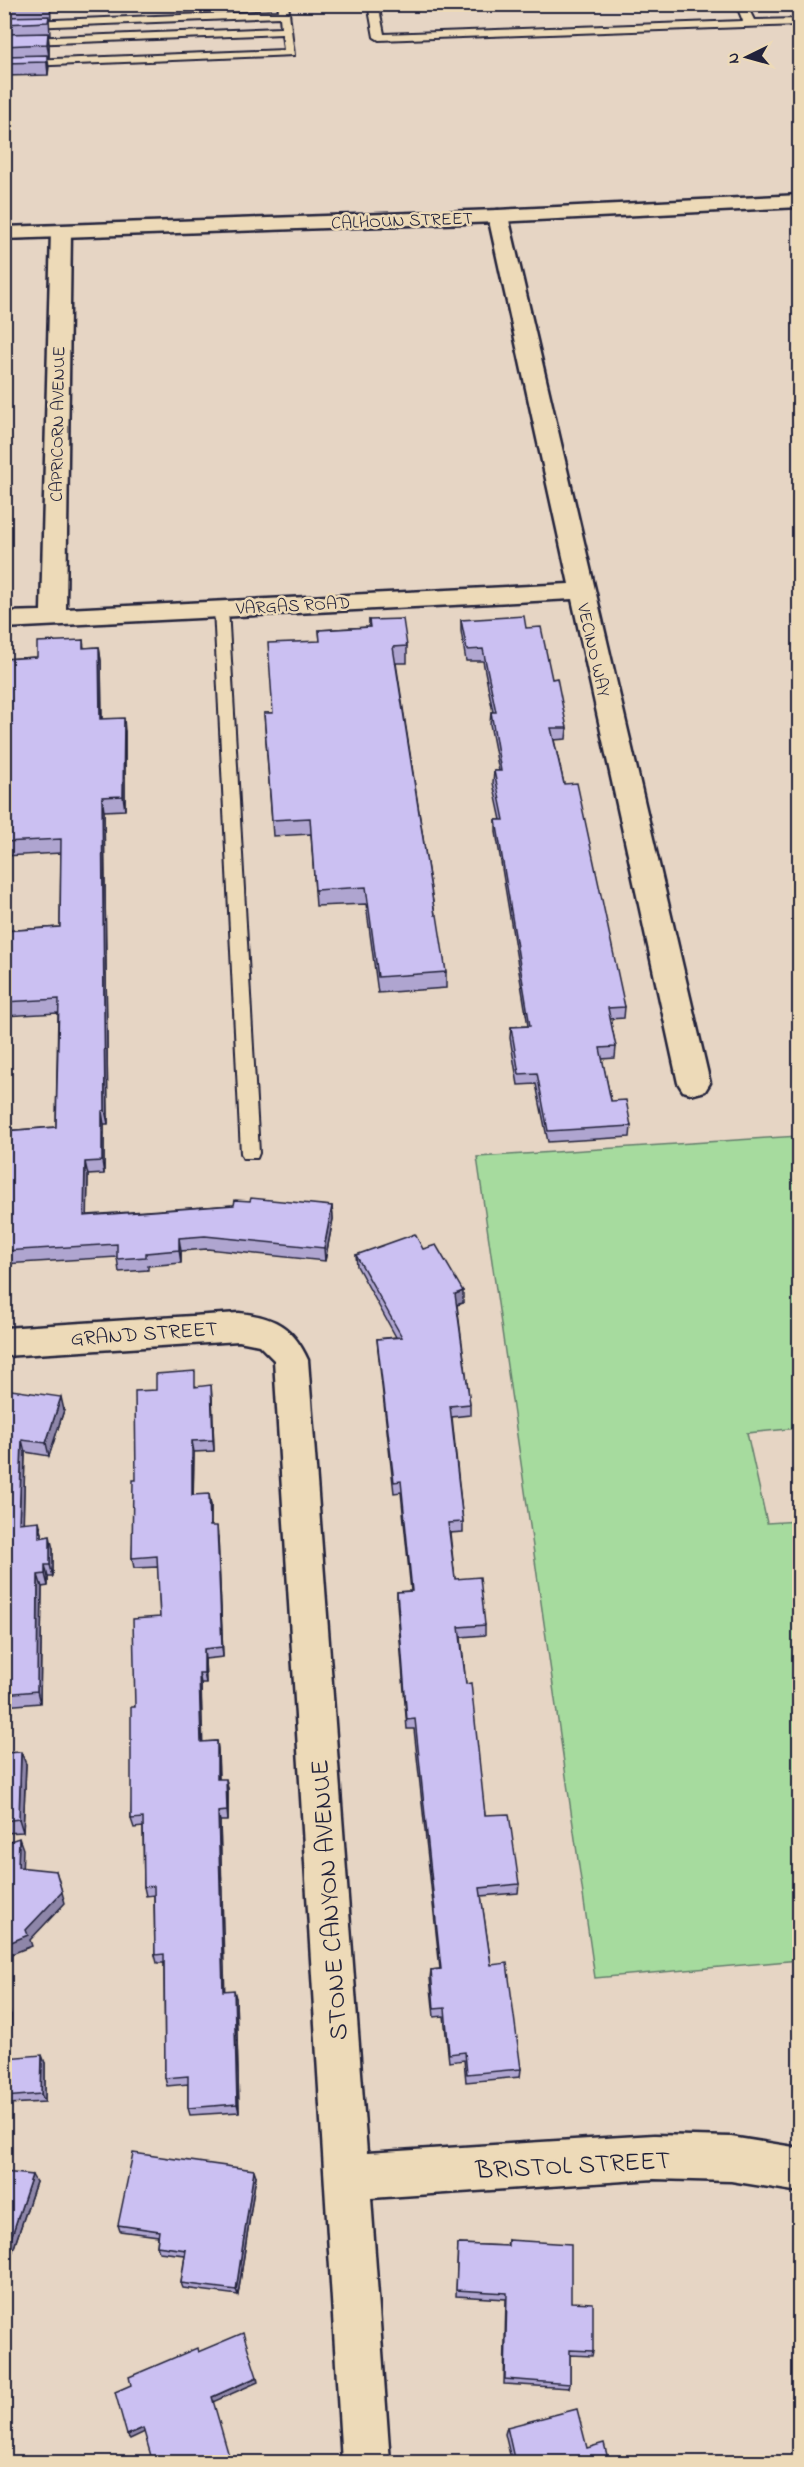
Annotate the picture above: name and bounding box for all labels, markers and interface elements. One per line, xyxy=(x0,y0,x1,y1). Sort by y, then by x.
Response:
north arrow xyxy=(717,27,777,87)
text: N xyxy=(722,52,746,65)
street label: CALHOUN STREET xyxy=(331,207,473,237)
street label: CAPRICORN AVENUE xyxy=(45,346,73,502)
street label: VARGAS ROAD xyxy=(234,591,351,623)
street label: VECINO WAY xyxy=(568,600,616,700)
street label: GRAND STREET xyxy=(70,1315,219,1355)
street label: STONE CANYON AVENUE xyxy=(302,1758,360,2041)
street label: BRISTOL STREET xyxy=(474,2143,672,2191)

